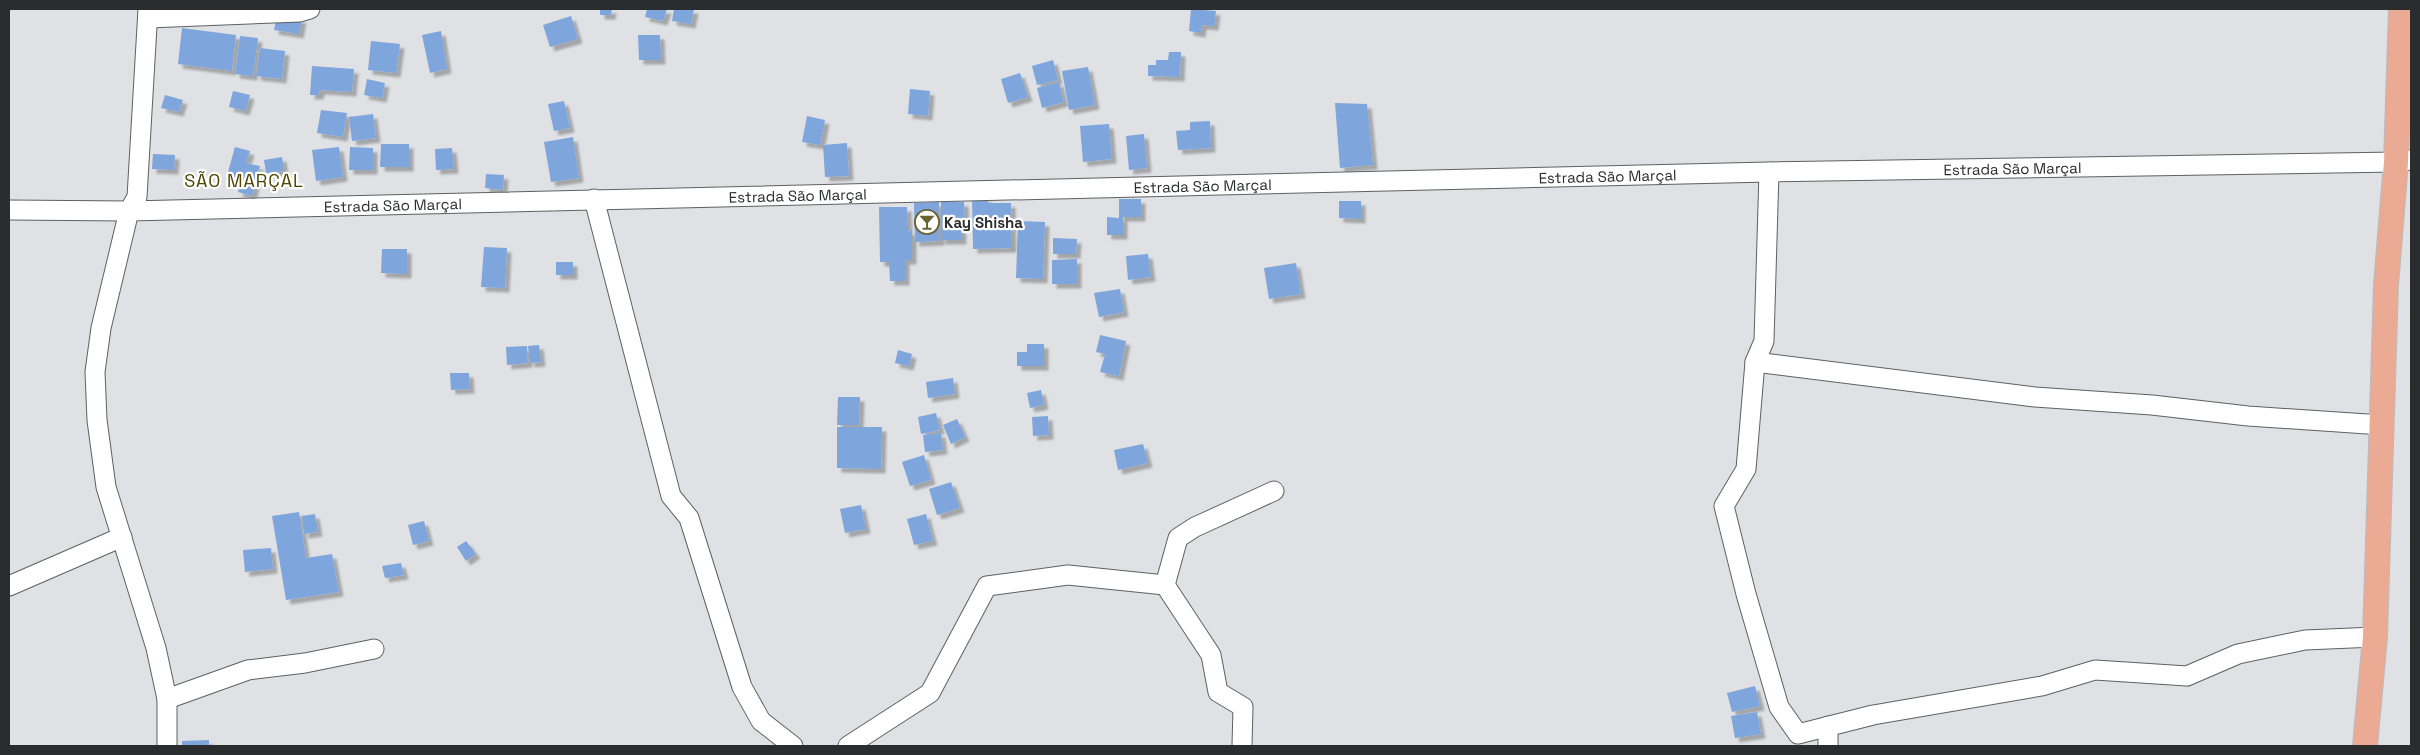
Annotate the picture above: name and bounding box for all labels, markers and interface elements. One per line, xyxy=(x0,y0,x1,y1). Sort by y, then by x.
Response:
street label: Estrada São Marçal xyxy=(1943,158,2082,179)
street label: Estrada São Marçal xyxy=(1538,165,1677,187)
district label: SÃO MARÇAL xyxy=(184,169,304,192)
street label: Estrada São Marçal xyxy=(1133,174,1272,197)
street label: Estrada São Marçal xyxy=(729,184,867,206)
street label: Estrada São Marçal xyxy=(324,194,462,216)
bar icon: Kay Shisha xyxy=(914,209,940,235)
place label: Kay Shisha xyxy=(944,213,1023,232)

